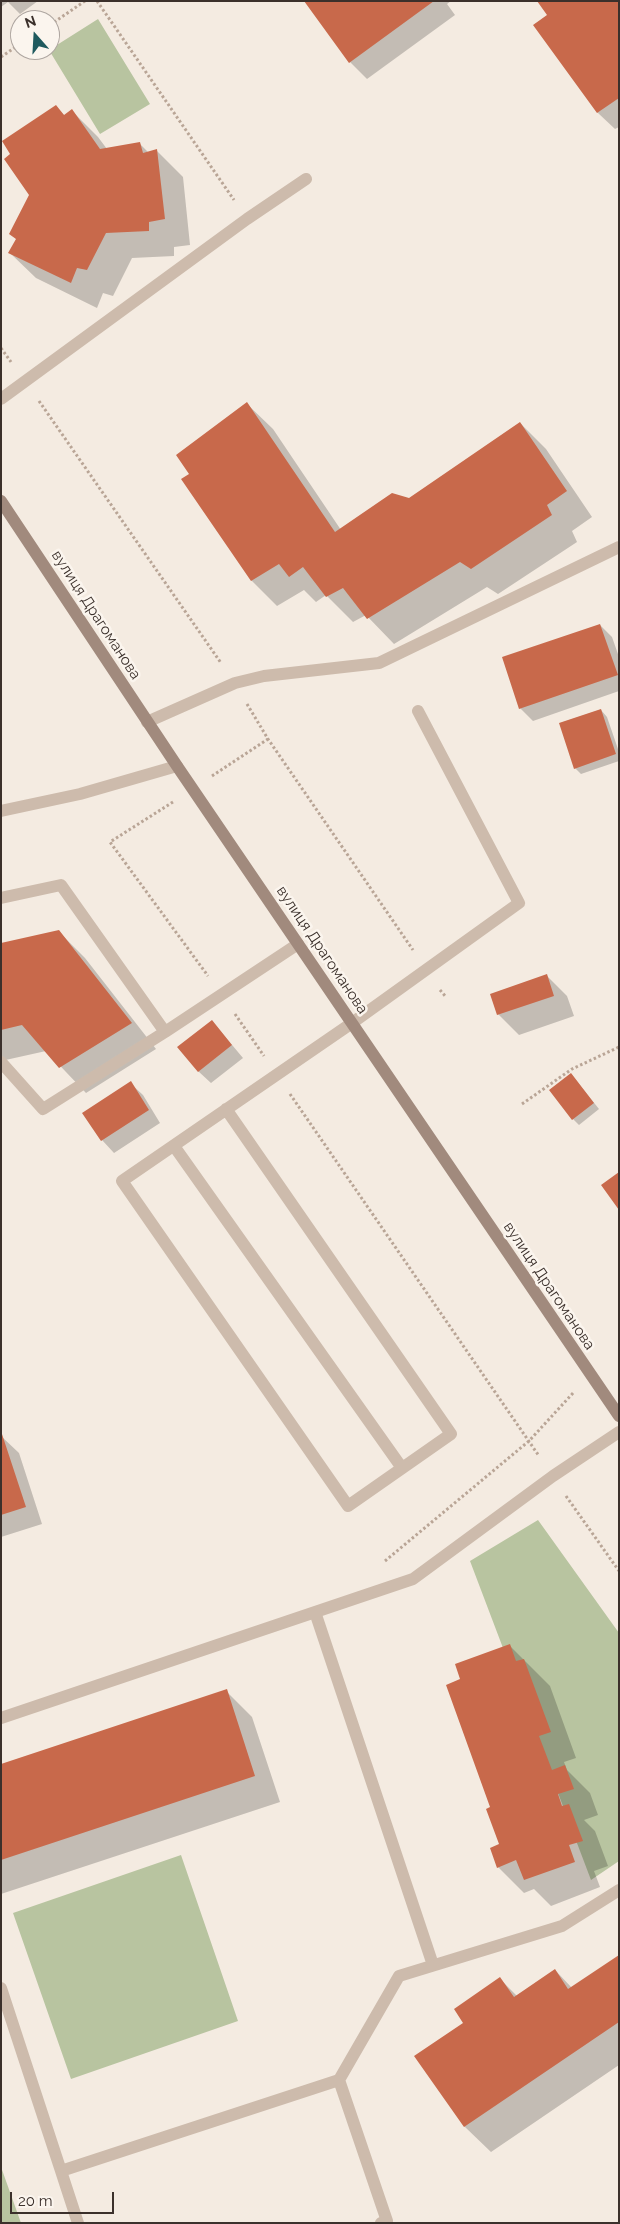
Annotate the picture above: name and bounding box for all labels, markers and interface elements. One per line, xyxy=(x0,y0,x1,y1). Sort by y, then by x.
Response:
north arrow xyxy=(10,10,60,60)
text: N xyxy=(23,12,38,31)
street label: вулиця Драгоманова xyxy=(48,547,144,683)
street label: вулиця Драгоманова xyxy=(273,883,371,1017)
street label: вулиця Драгоманова xyxy=(500,1219,598,1353)
scale bar xyxy=(12,2182,116,2214)
text: 20 m xyxy=(18,2192,53,2210)

